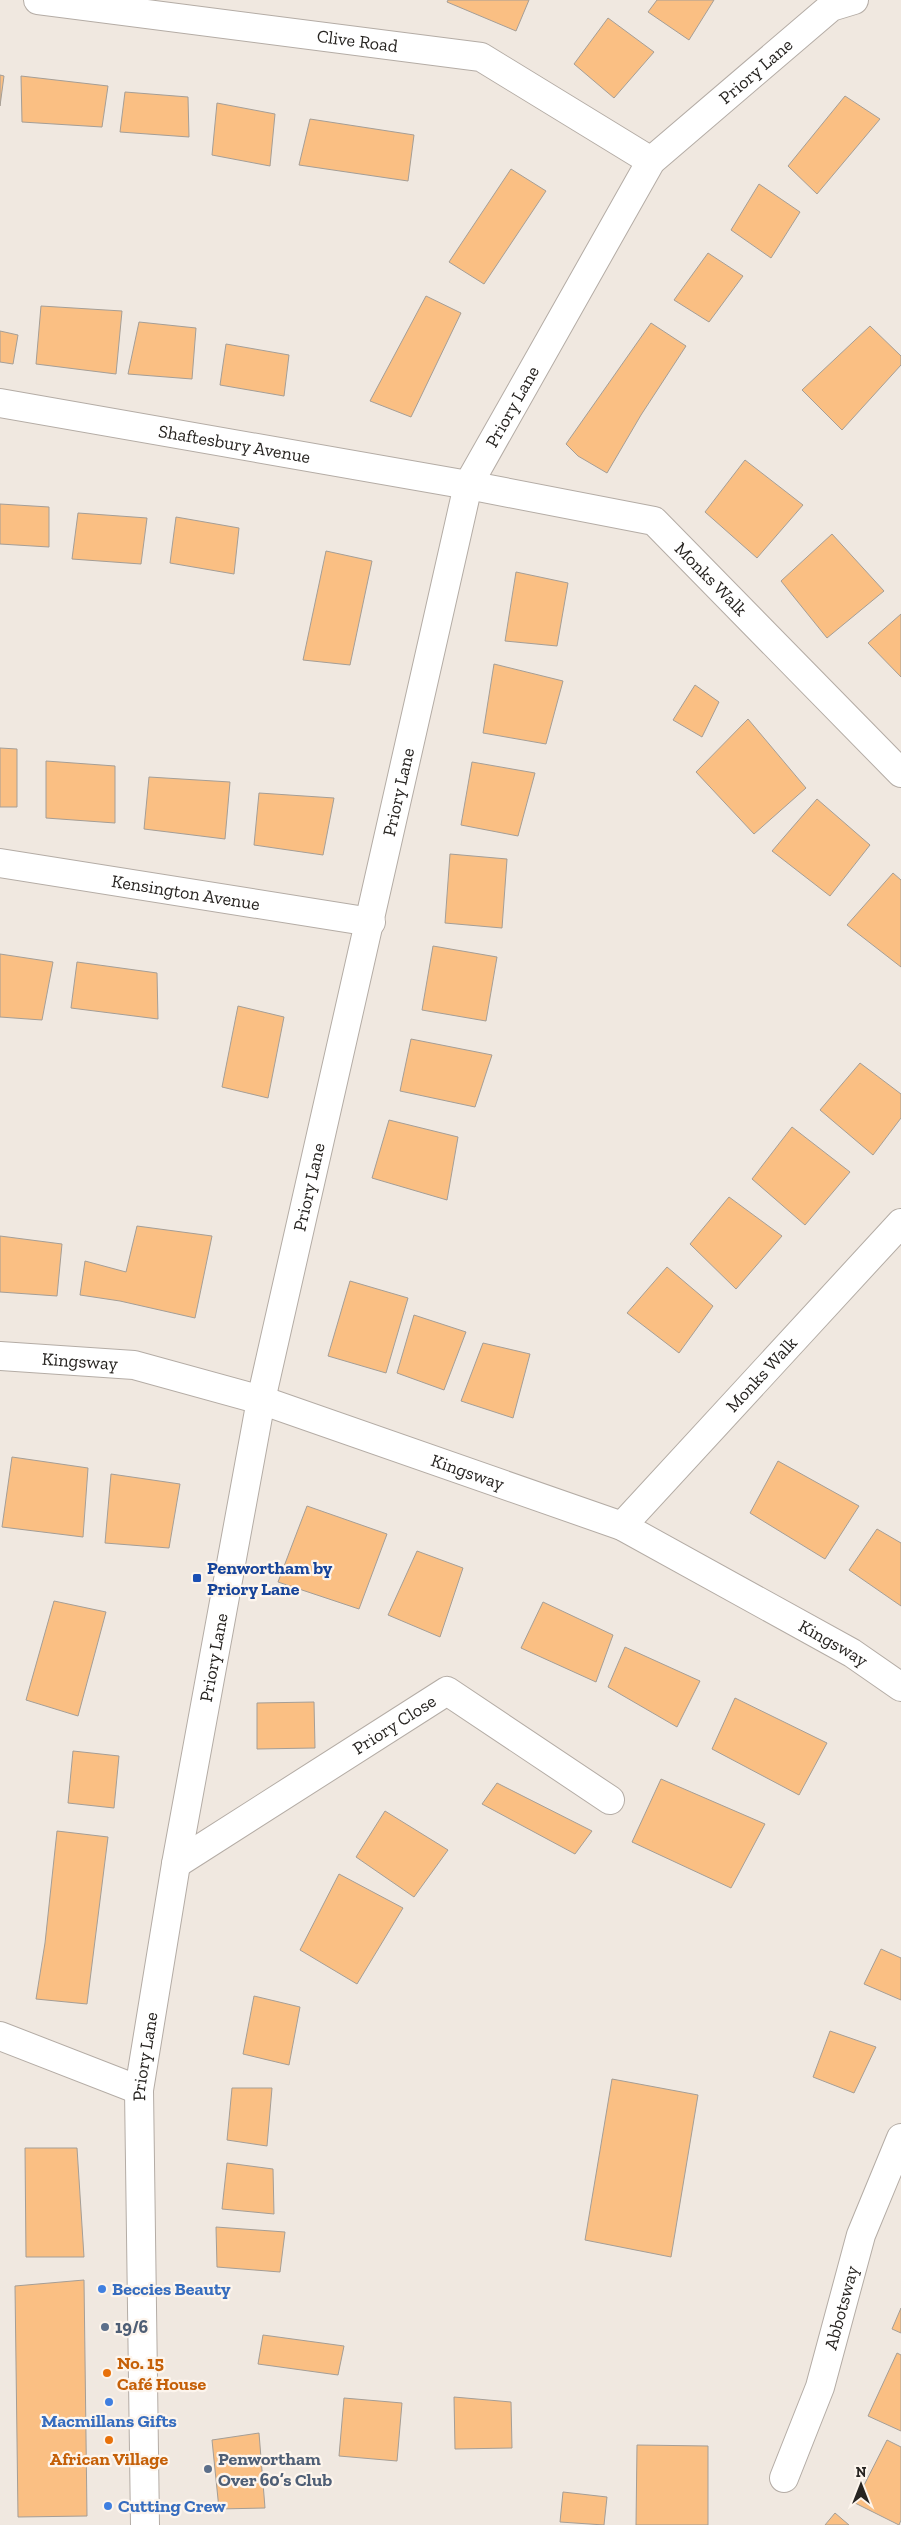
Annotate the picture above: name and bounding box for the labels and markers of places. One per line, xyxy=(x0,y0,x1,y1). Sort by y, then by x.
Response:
place label: Penwortham by Priory Lane xyxy=(207,1557,333,1600)
marker: Penwortham by Priory Lane xyxy=(191,1572,203,1584)
place label: Beccies Beauty xyxy=(112,2278,231,2300)
marker: Beccies Beauty xyxy=(96,2283,108,2295)
place label: 19/6 xyxy=(115,2316,148,2338)
marker: 19/6 xyxy=(99,2321,111,2333)
place label: No. 15 Café House xyxy=(117,2352,206,2395)
marker: No. 15 Café House xyxy=(101,2367,113,2379)
marker: Macmillans Gifts xyxy=(103,2396,115,2408)
place label: Macmillans Gifts xyxy=(41,2410,177,2432)
marker: African Village xyxy=(103,2434,115,2446)
place label: African Village xyxy=(50,2448,168,2470)
place label: Penwortham Over 60’s Club xyxy=(218,2448,332,2491)
marker: Penwortham Over 60’s Club xyxy=(202,2463,214,2475)
place label: Cutting Crew xyxy=(118,2495,226,2517)
marker: Cutting Crew xyxy=(102,2500,114,2512)

